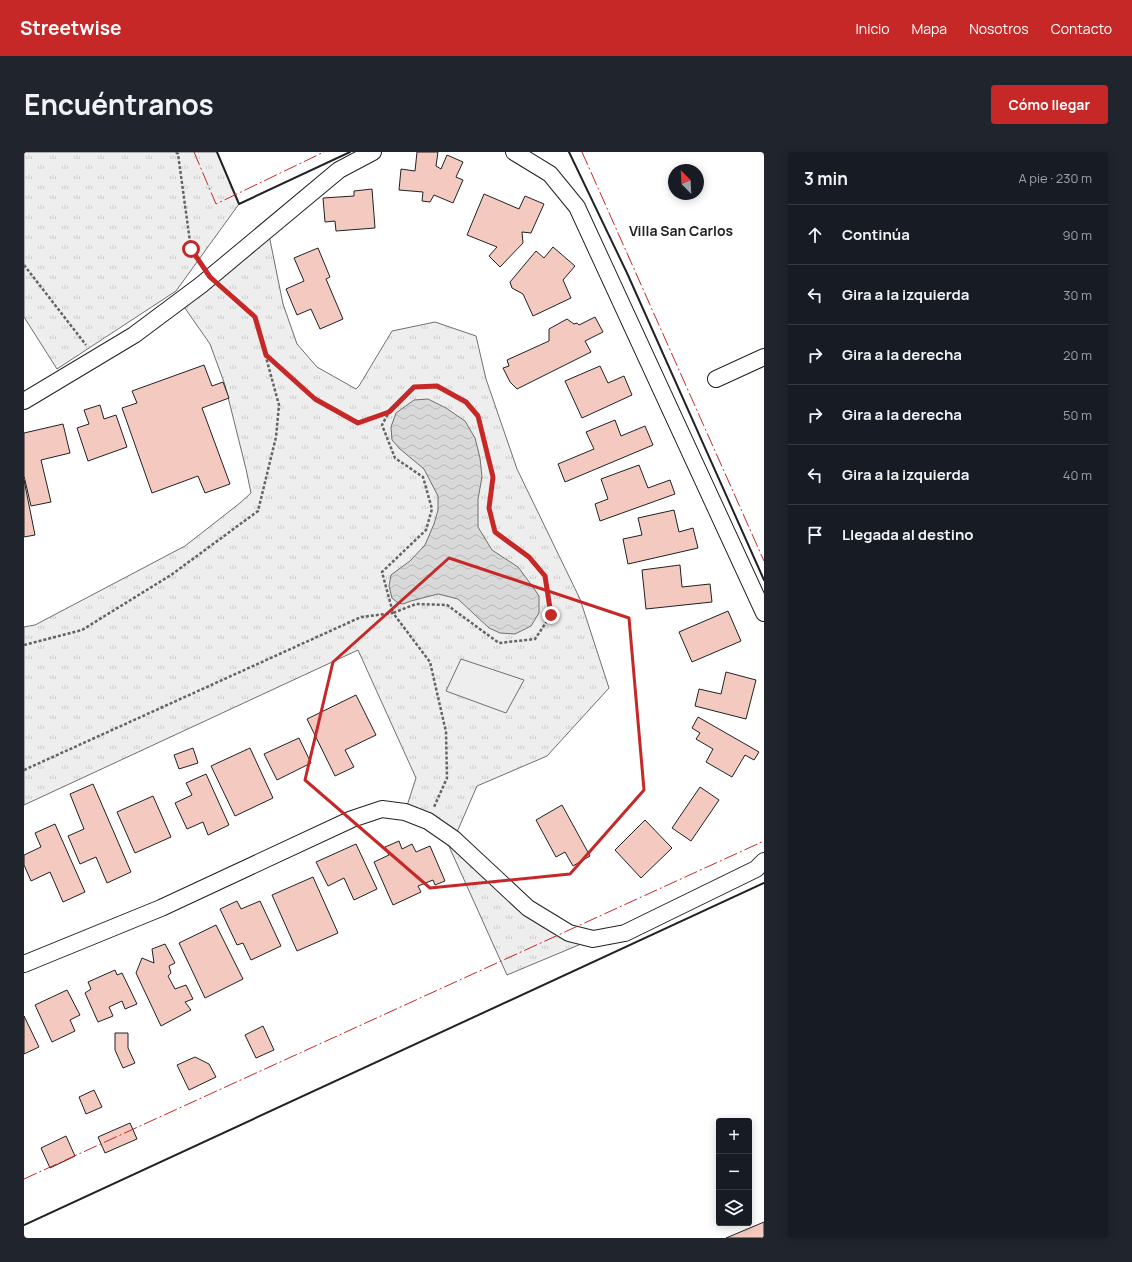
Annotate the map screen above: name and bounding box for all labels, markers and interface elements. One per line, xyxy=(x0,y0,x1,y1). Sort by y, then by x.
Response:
text: Streetwise xyxy=(20,15,122,41)
text: Inicio xyxy=(856,19,890,38)
text: Mapa xyxy=(912,19,947,38)
text: Nosotros xyxy=(969,19,1029,38)
text: Contacto xyxy=(1051,19,1112,38)
text: Encuéntranos xyxy=(24,85,214,123)
button: Cómo llegar xyxy=(991,85,1108,124)
north arrow xyxy=(668,164,704,200)
text: 3 min xyxy=(804,167,848,190)
text: A pie · 230 m xyxy=(1019,169,1092,187)
district label: Villa San Carlos xyxy=(629,221,733,240)
icon: ahead xyxy=(804,224,826,246)
text: Continúa xyxy=(842,224,910,245)
text: 90 m xyxy=(1062,226,1092,244)
route start xyxy=(182,240,200,258)
icon: left xyxy=(804,284,826,306)
text: Gira a la izquierda xyxy=(842,284,969,305)
text: 30 m xyxy=(1063,286,1092,304)
icon: right xyxy=(804,344,826,366)
text: Gira a la derecha xyxy=(842,344,962,365)
text: 20 m xyxy=(1063,346,1092,364)
icon: right xyxy=(804,404,826,426)
text: Gira a la derecha xyxy=(842,404,962,425)
text: 50 m xyxy=(1063,406,1092,424)
icon: left xyxy=(804,464,826,486)
text: Gira a la izquierda xyxy=(842,464,969,485)
text: 40 m xyxy=(1063,466,1092,484)
icon: arrive xyxy=(804,524,826,546)
text: Llegada al destino xyxy=(842,524,974,545)
route end xyxy=(542,606,560,624)
map controls xyxy=(716,1118,752,1226)
button: + xyxy=(716,1118,752,1154)
button: − xyxy=(716,1154,752,1190)
button: layers xyxy=(716,1190,752,1226)

